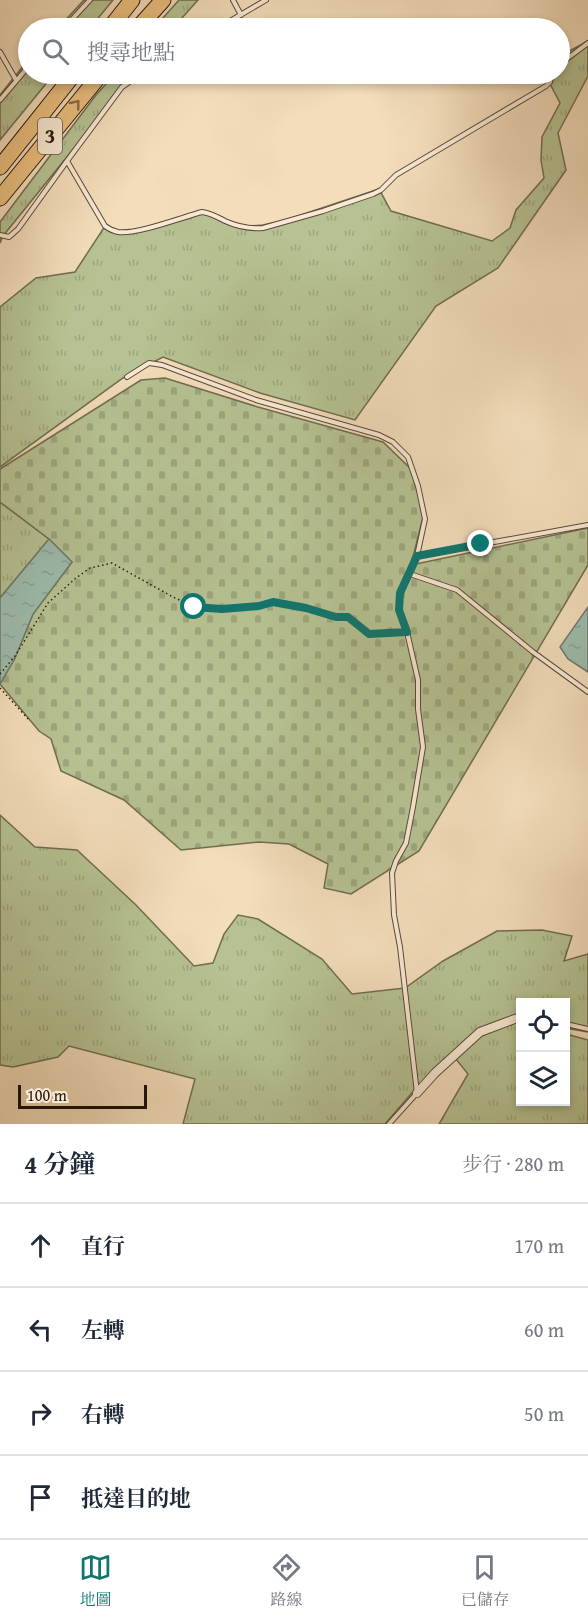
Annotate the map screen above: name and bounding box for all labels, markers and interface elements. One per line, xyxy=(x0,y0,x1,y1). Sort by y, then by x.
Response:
search box xyxy=(18,18,570,84)
icon: search xyxy=(39,35,72,68)
text: 搜尋地點 xyxy=(87,36,175,68)
one-way arrow xyxy=(69,99,80,110)
road number: 3 xyxy=(38,118,62,154)
route end xyxy=(467,530,493,556)
route start xyxy=(180,593,206,619)
map controls xyxy=(516,998,570,1106)
button: locate xyxy=(516,998,570,1052)
button: layers xyxy=(516,1052,570,1106)
scale bar xyxy=(18,1082,147,1110)
text: 100 m xyxy=(27,1083,67,1107)
text: 4 分鐘 xyxy=(24,1144,95,1183)
text: 步行 · 280 m xyxy=(462,1149,564,1178)
icon: ahead xyxy=(24,1229,57,1262)
text: 直行 xyxy=(81,1230,125,1262)
text: 170 m xyxy=(514,1231,564,1260)
icon: left xyxy=(24,1313,57,1346)
text: 左轉 xyxy=(81,1314,125,1346)
text: 60 m xyxy=(524,1315,564,1344)
icon: right xyxy=(24,1397,57,1430)
text: 右轉 xyxy=(81,1398,125,1430)
text: 50 m xyxy=(524,1399,564,1428)
icon: arrive xyxy=(24,1481,57,1514)
text: 抵達目的地 xyxy=(81,1482,191,1514)
tab: 地圖 xyxy=(79,1551,112,1611)
tab: 路線 xyxy=(270,1551,303,1611)
tab: 已儲存 xyxy=(461,1551,509,1611)

